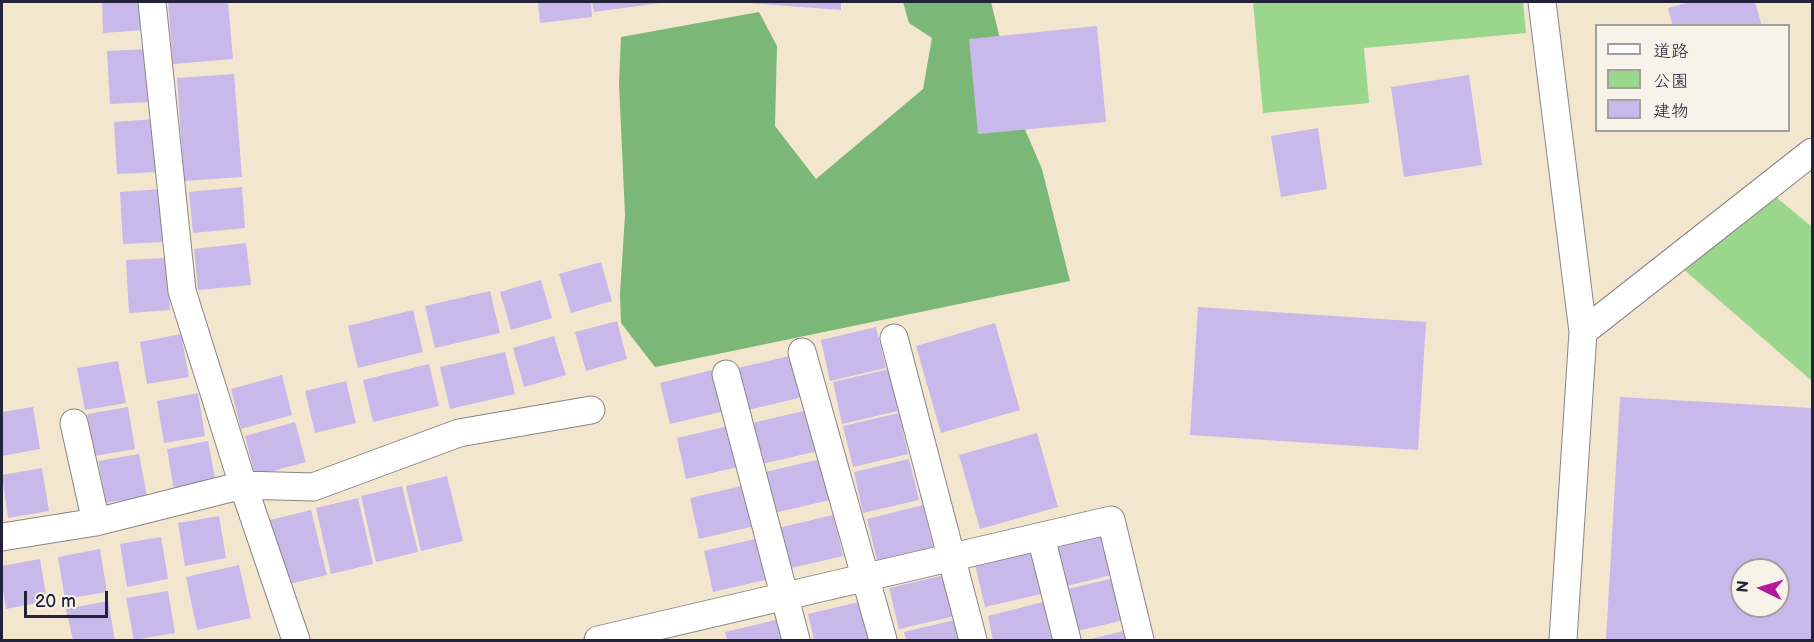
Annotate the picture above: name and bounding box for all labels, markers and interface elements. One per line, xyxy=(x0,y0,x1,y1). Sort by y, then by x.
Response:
legend xyxy=(1595,24,1790,132)
text: 道路 xyxy=(1653,41,1689,62)
text: 公園 xyxy=(1653,71,1689,92)
text: 建物 xyxy=(1653,101,1689,122)
north arrow xyxy=(1730,558,1790,618)
scale bar xyxy=(27,579,111,617)
text: N xyxy=(1734,580,1754,593)
text: 20 m xyxy=(35,591,76,612)

